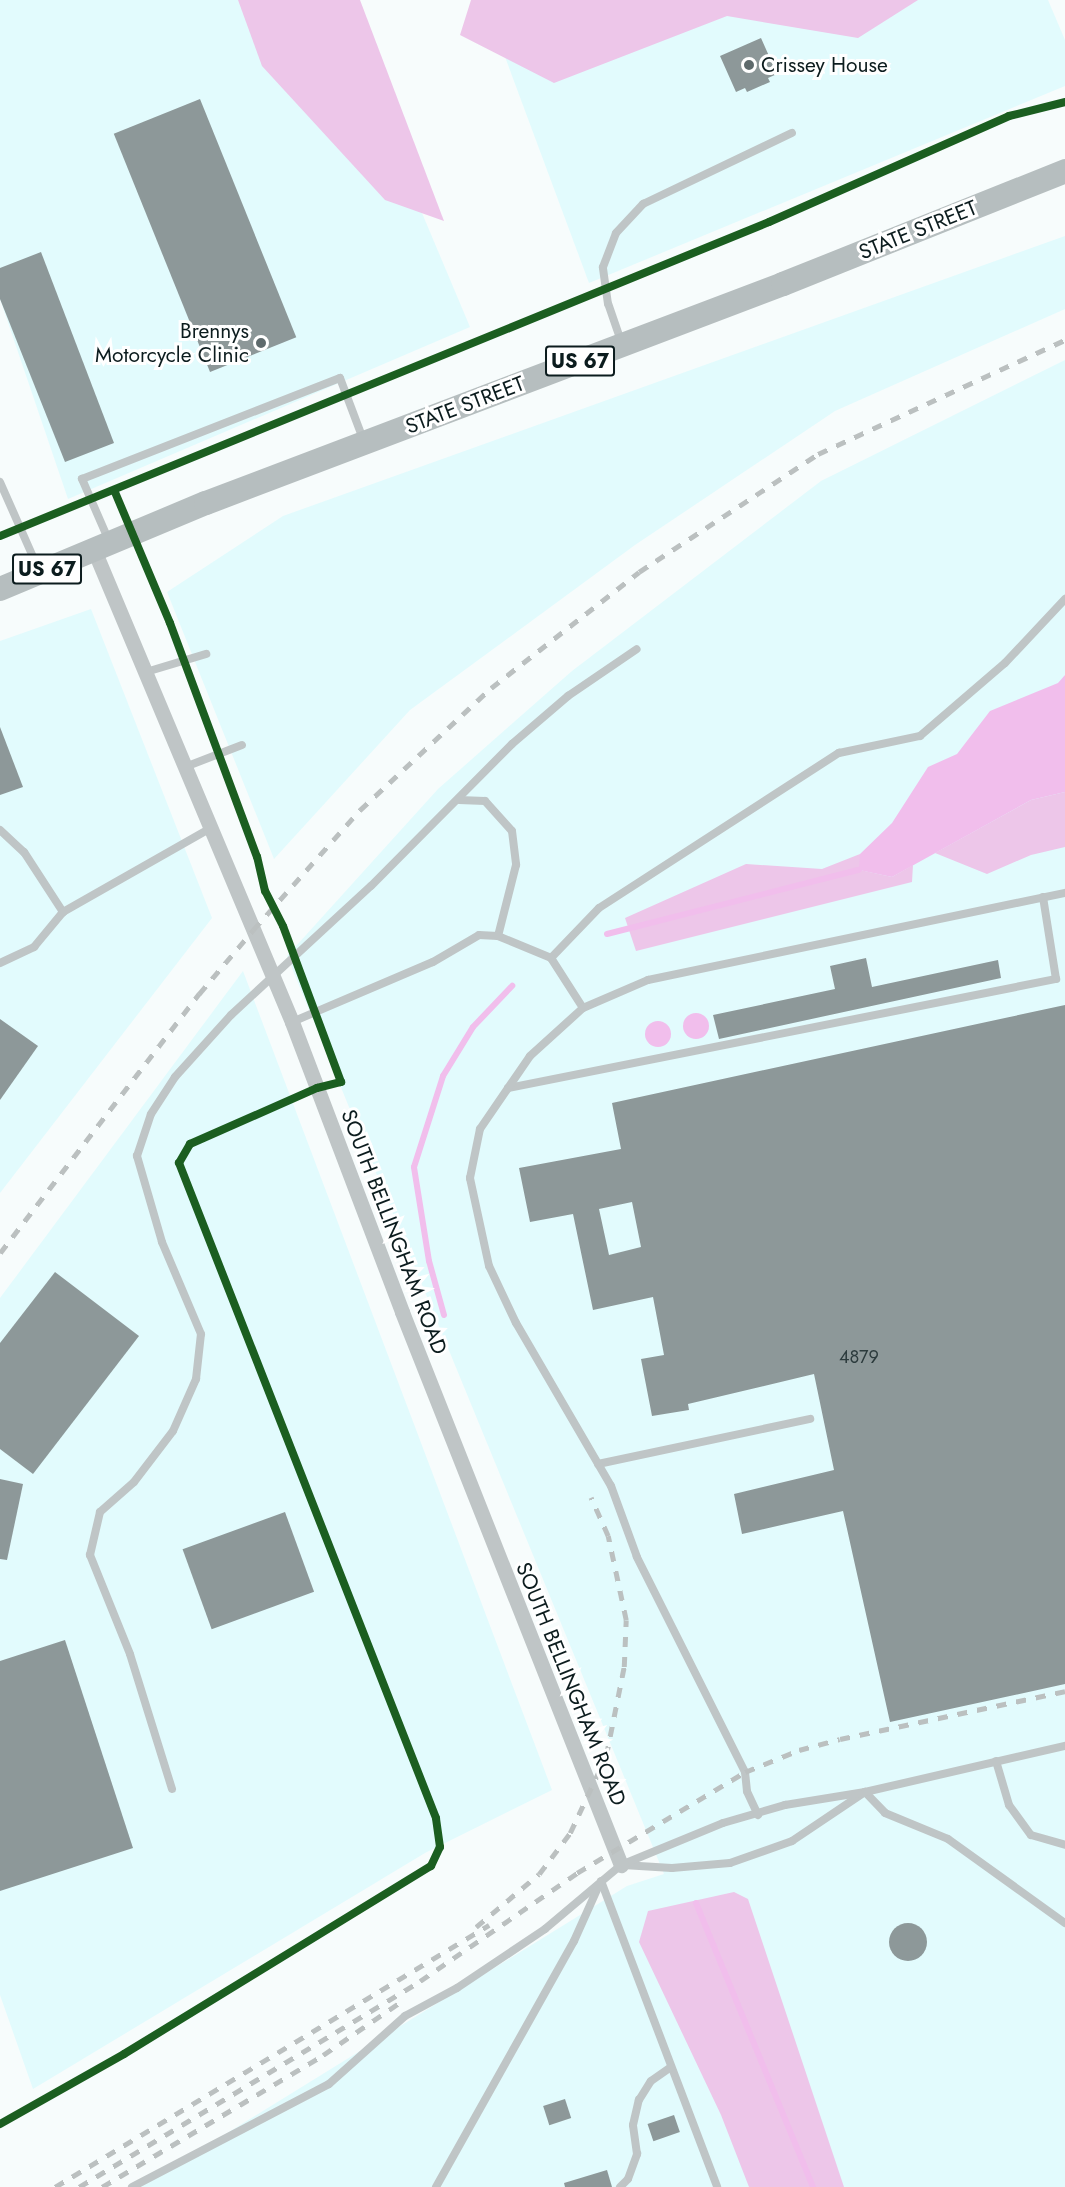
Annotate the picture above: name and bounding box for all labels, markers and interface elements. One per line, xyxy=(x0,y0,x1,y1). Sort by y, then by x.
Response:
place label: Crissey House xyxy=(761,52,888,78)
marker: Crissey House xyxy=(742,58,756,72)
street label: STATE STREET xyxy=(855,195,981,265)
place label: Brennys Motorcycle Clinic xyxy=(95,318,249,368)
marker: Brennys Motorcycle Clinic xyxy=(254,336,268,350)
road number: US 67 xyxy=(544,344,616,378)
street label: STATE STREET xyxy=(402,371,528,439)
road number: US 67 xyxy=(11,552,83,586)
street label: SOUTH BELLINGHAM ROAD xyxy=(336,1106,452,1358)
house number: 4879 xyxy=(839,1346,879,1368)
street label: SOUTH BELLINGHAM ROAD xyxy=(511,1559,631,1809)

